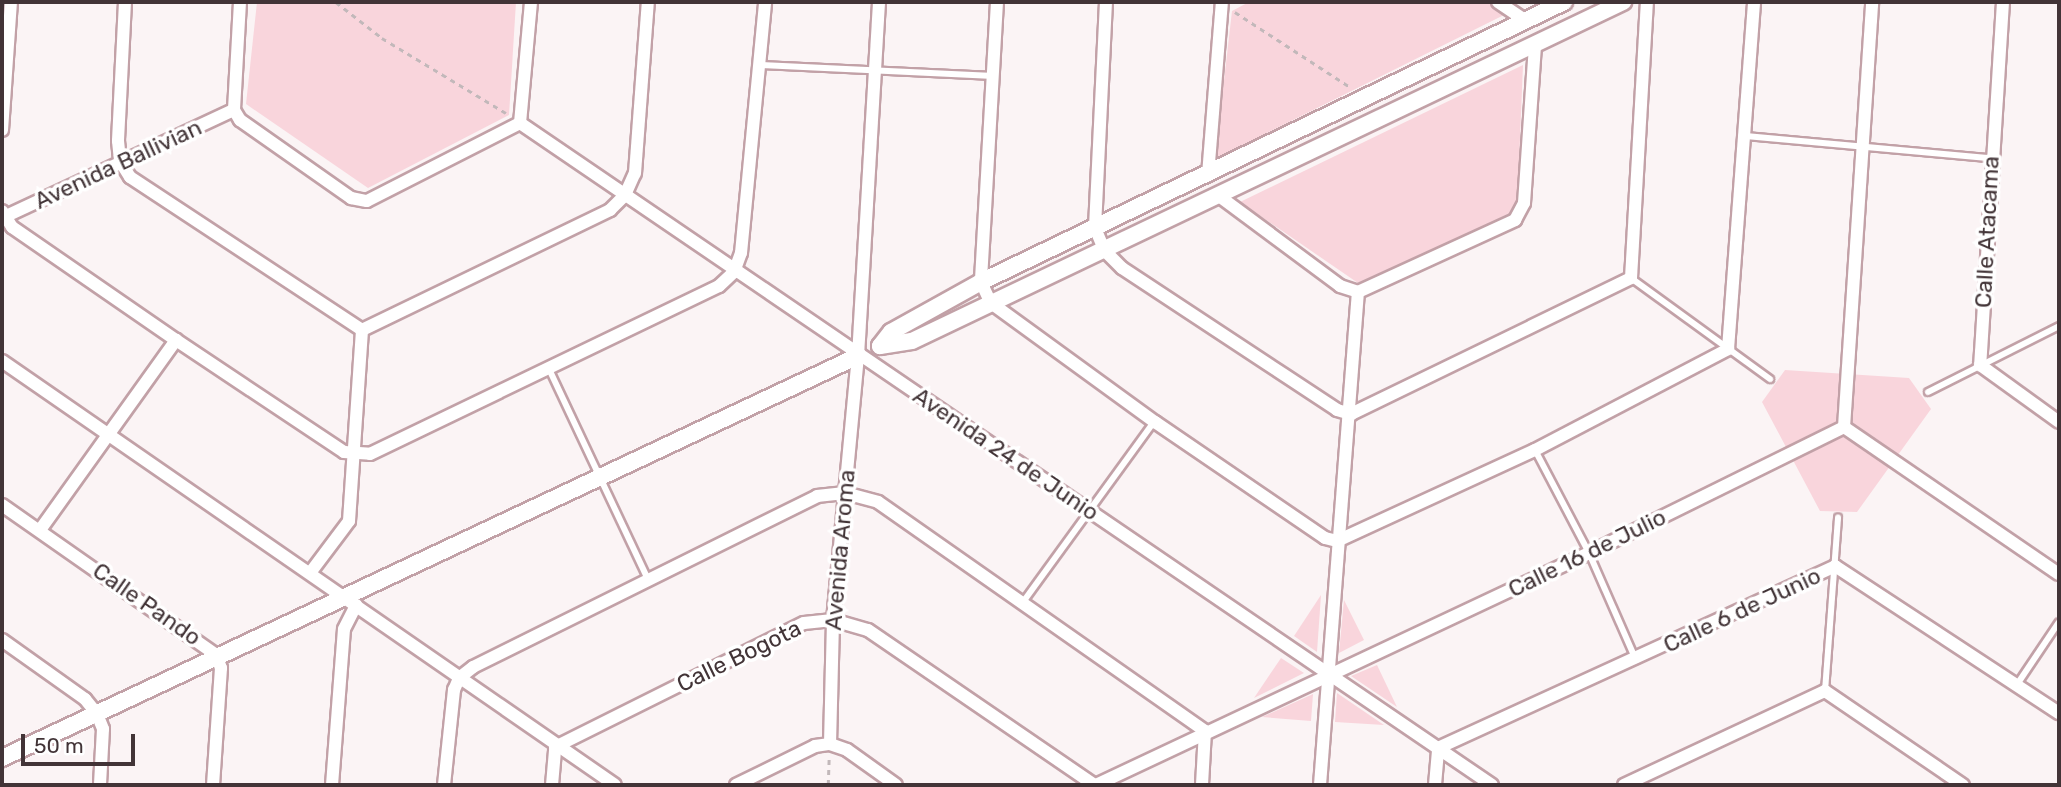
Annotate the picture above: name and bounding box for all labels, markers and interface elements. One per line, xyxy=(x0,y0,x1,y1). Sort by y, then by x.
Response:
street label: Avenida Ballivian xyxy=(30,113,206,215)
street label: Calle Atacama xyxy=(1969,155,2005,309)
street label: Avenida 24 de Junio xyxy=(908,382,1104,526)
street label: Avenida Aroma xyxy=(819,468,861,632)
street label: Calle 16 de Julio xyxy=(1504,503,1670,603)
street label: Calle Pando xyxy=(88,557,206,651)
street label: Calle 6 de Junio xyxy=(1659,561,1825,659)
street label: Calle Bogota xyxy=(672,614,806,698)
scale bar xyxy=(24,720,138,764)
text: 50 m xyxy=(34,733,84,758)

